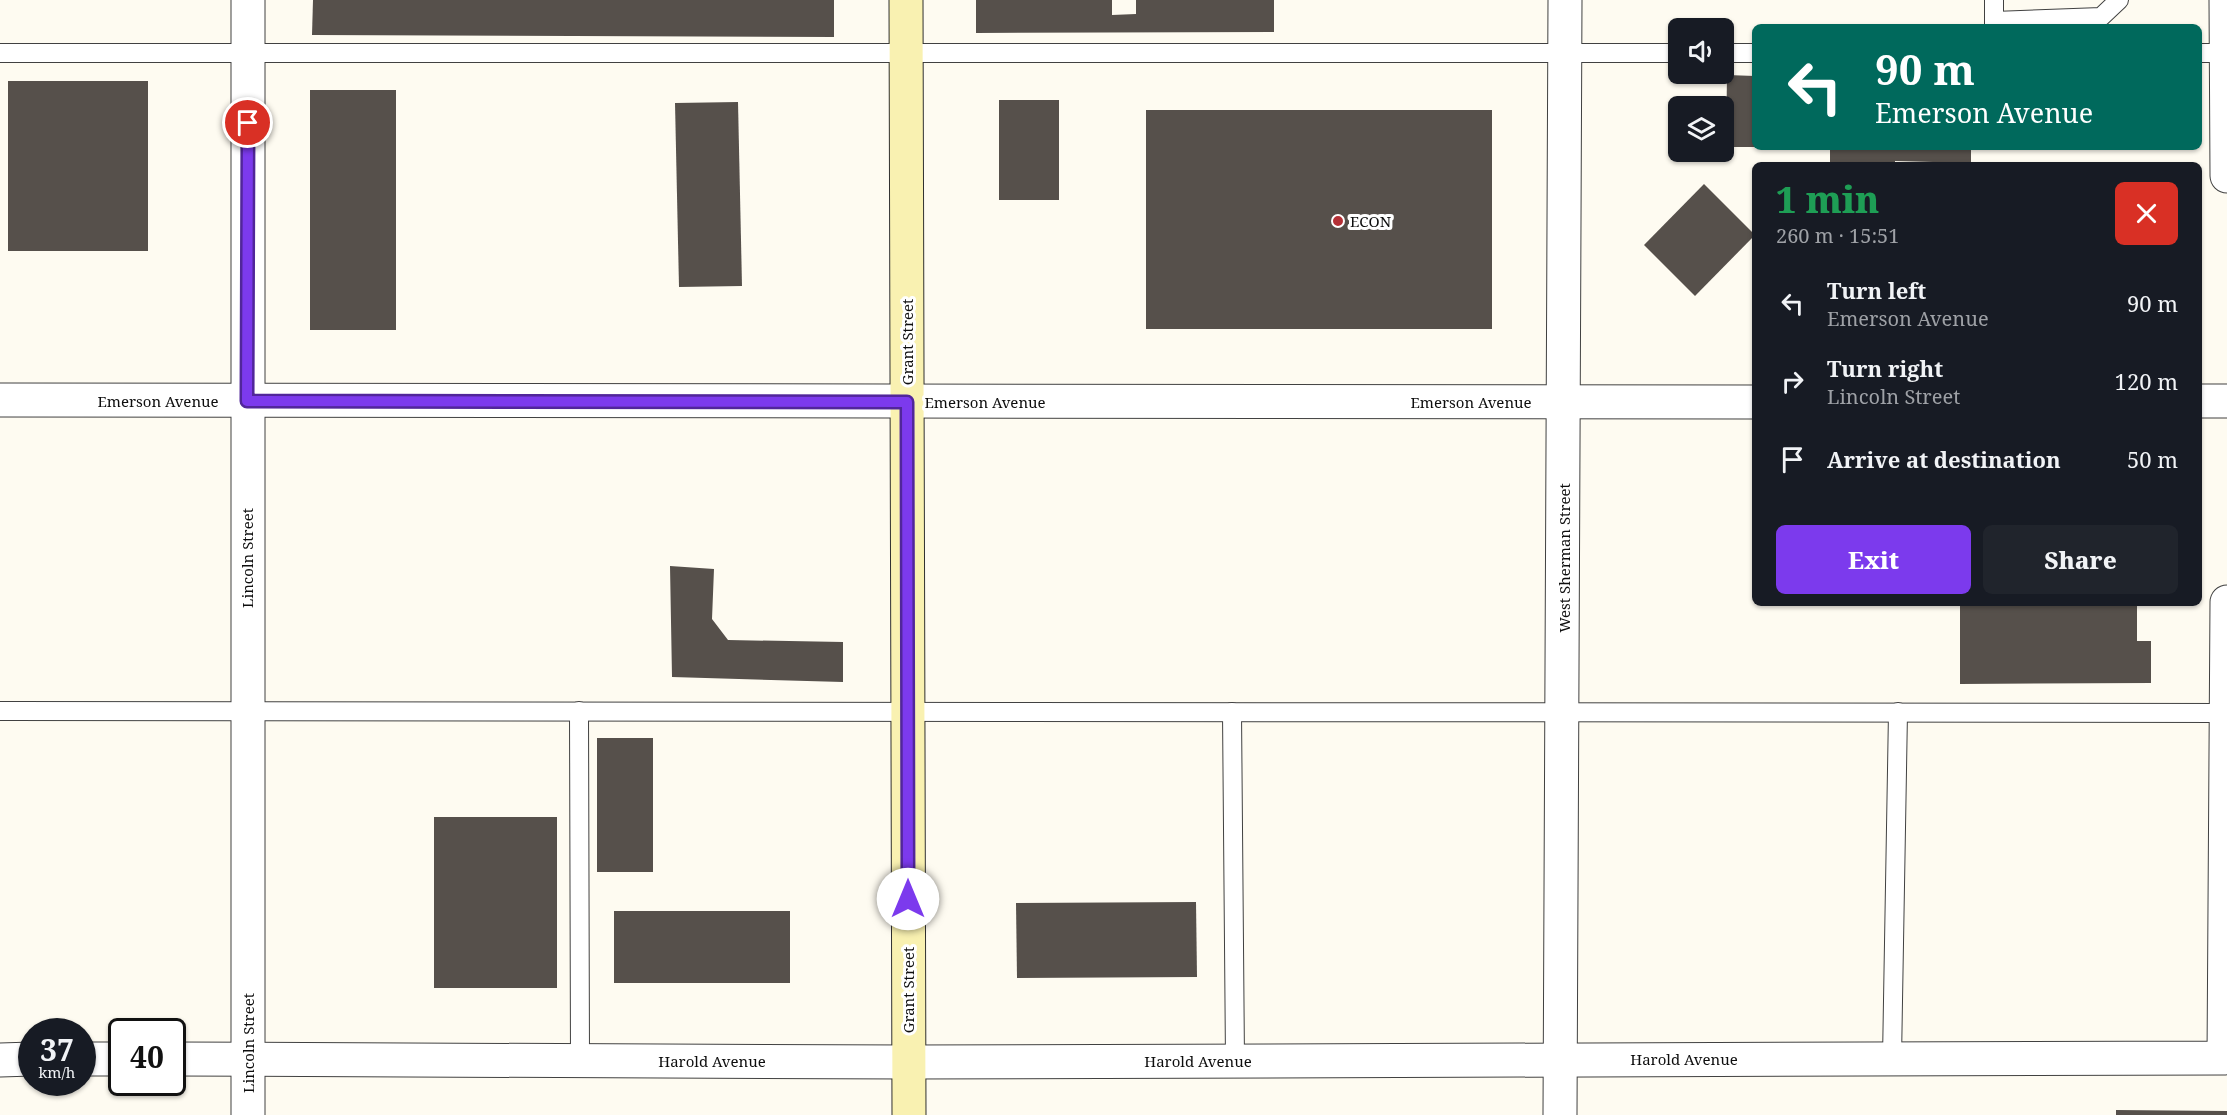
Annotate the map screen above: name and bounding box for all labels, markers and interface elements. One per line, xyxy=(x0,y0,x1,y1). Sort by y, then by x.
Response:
map controls xyxy=(1668,18,1734,162)
button: sound xyxy=(1668,18,1734,84)
text: 90 m xyxy=(1875,40,1975,97)
icon: left xyxy=(1776,48,1854,126)
text: Emerson Avenue xyxy=(1875,94,2093,131)
button: layers xyxy=(1668,96,1734,162)
pin xyxy=(222,97,273,148)
icon: arrive xyxy=(231,106,264,139)
text: 1 min xyxy=(1776,175,1879,224)
button: close xyxy=(2115,182,2178,245)
place label: ECON xyxy=(1350,211,1392,231)
marker: ECON xyxy=(1331,214,1345,228)
text: 260 m · 15:51 xyxy=(1776,222,1899,249)
text: Turn left xyxy=(1827,275,1926,305)
icon: left xyxy=(1776,287,1809,320)
text: 90 m xyxy=(2127,288,2178,318)
street label: Grant Street xyxy=(897,299,917,385)
text: Emerson Avenue xyxy=(1827,305,1989,332)
text: Turn right xyxy=(1827,353,1943,383)
icon: right xyxy=(1776,365,1809,398)
text: 120 m xyxy=(2115,366,2178,396)
text: Lincoln Street xyxy=(1827,383,1960,410)
street label: Emerson Avenue xyxy=(97,391,219,411)
street label: Emerson Avenue xyxy=(924,392,1046,412)
street label: Emerson Avenue xyxy=(1410,392,1532,412)
icon: arrive xyxy=(1776,443,1809,476)
text: Arrive at destination xyxy=(1827,444,2061,474)
text: 50 m xyxy=(2127,444,2178,474)
street label: West Sherman Street xyxy=(1554,483,1574,633)
street label: Lincoln Street xyxy=(237,508,257,608)
button: Exit xyxy=(1776,525,1971,594)
button: Share xyxy=(1983,525,2178,594)
position arrow xyxy=(876,867,940,931)
street label: Grant Street xyxy=(898,947,918,1033)
street label: Lincoln Street xyxy=(238,993,258,1093)
speed limit sign: 40 xyxy=(108,1018,186,1096)
text: 37 xyxy=(40,1029,74,1070)
street label: Harold Avenue xyxy=(1630,1049,1738,1069)
street label: Harold Avenue xyxy=(658,1051,766,1071)
street label: Harold Avenue xyxy=(1144,1051,1252,1071)
text: km/h xyxy=(39,1062,75,1082)

